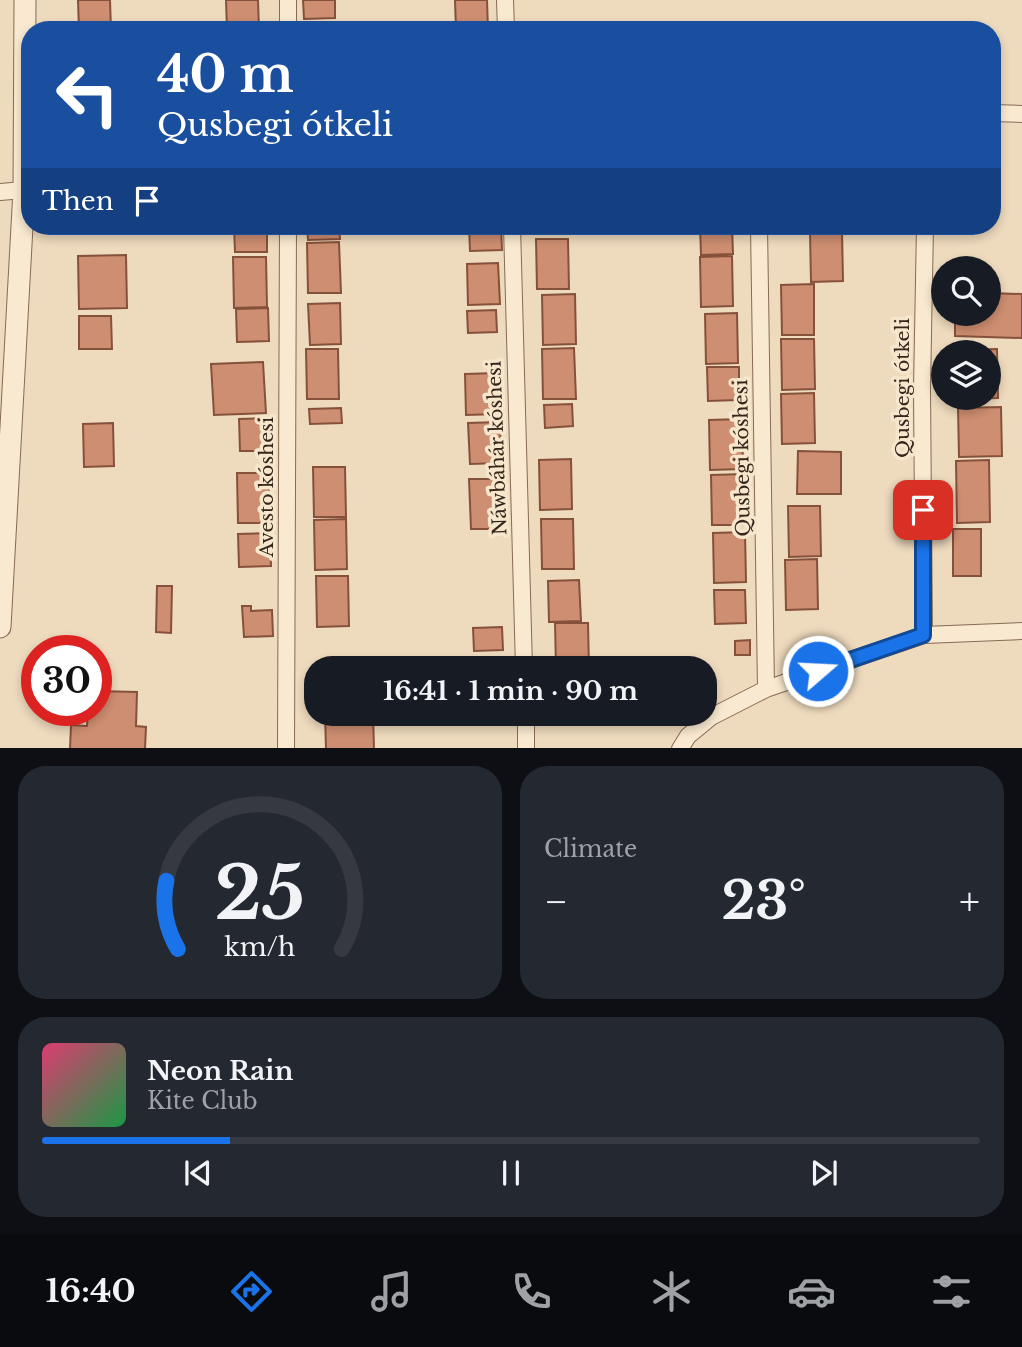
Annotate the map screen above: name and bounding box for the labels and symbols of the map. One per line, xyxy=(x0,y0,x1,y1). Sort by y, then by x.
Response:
street label: Qusbegi ótkeli xyxy=(891,317,914,458)
street label: Náwbáhár kóshesi xyxy=(482,360,512,536)
street label: Qusbegi kóshesi xyxy=(729,379,755,537)
street label: Avesto kóshesi xyxy=(255,416,278,558)
pin xyxy=(893,480,953,540)
position arrow xyxy=(781,634,855,708)
speed limit sign: 30 xyxy=(21,635,112,726)

